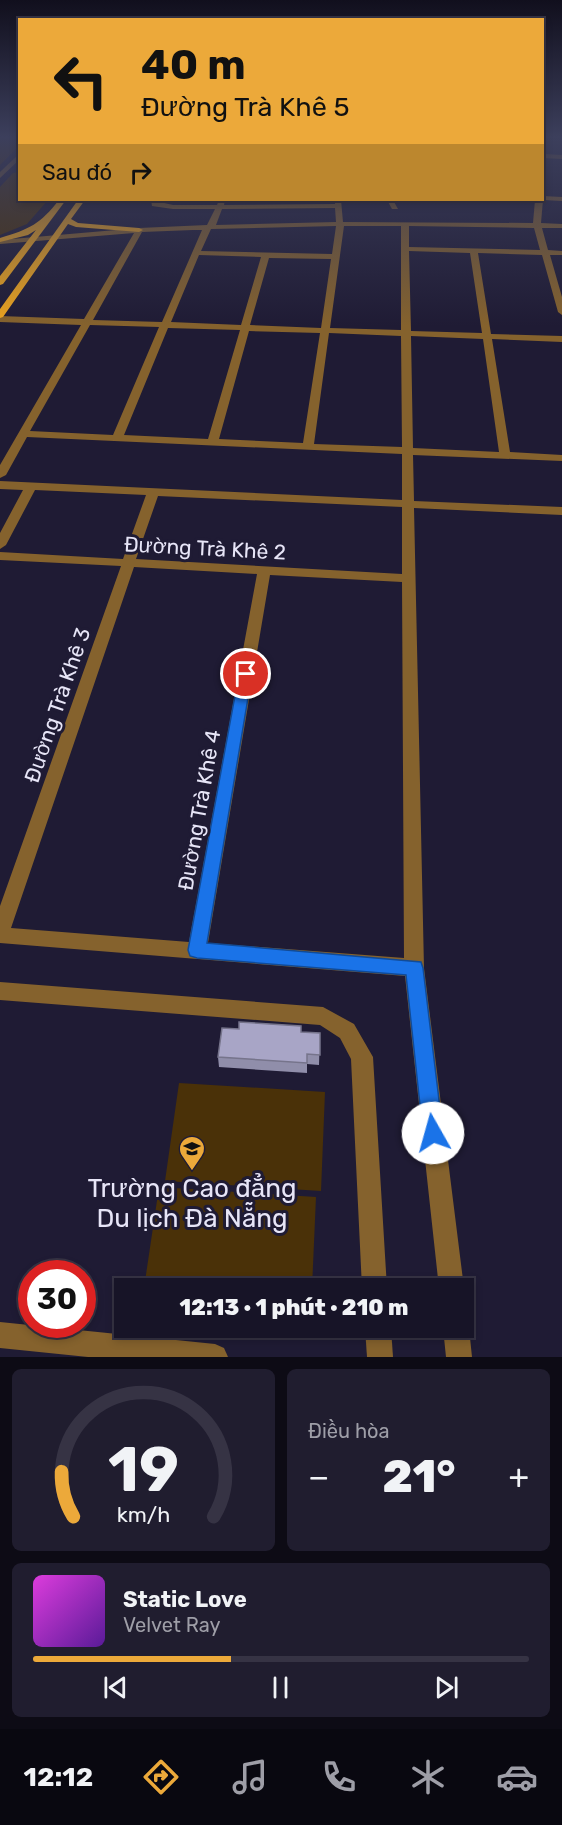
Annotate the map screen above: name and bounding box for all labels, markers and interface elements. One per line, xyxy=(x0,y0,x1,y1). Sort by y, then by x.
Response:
text: 40 m xyxy=(141,40,246,90)
icon: left xyxy=(42,42,120,120)
text: Đường Trà Khê 5 xyxy=(141,91,349,123)
icon: right xyxy=(124,156,157,189)
text: Sau đó xyxy=(42,159,112,186)
street label: Đường Trà Khê 2 xyxy=(123,531,287,565)
street label: Đường Trà Khê 3 xyxy=(19,624,95,786)
pin xyxy=(220,648,271,699)
icon: arrive xyxy=(229,657,262,690)
street label: Đường Trà Khê 4 xyxy=(173,728,225,892)
position arrow xyxy=(401,1101,465,1165)
school or university icon: Trường Cao đẳng Du lịch Đà Nẵng xyxy=(177,1134,207,1172)
place label: Trường Cao đẳng Du lịch Đà Nẵng xyxy=(87,1172,297,1234)
speed limit sign: 30 xyxy=(18,1260,96,1338)
text: 12:13 · 1 phút · 210 m xyxy=(180,1294,409,1321)
text: Điều hòa xyxy=(308,1419,390,1443)
text: 19 xyxy=(108,1433,179,1507)
text: 21° xyxy=(382,1450,455,1503)
text: − xyxy=(308,1457,329,1496)
text: + xyxy=(508,1457,529,1496)
text: km/h xyxy=(117,1502,170,1527)
text: Static Love xyxy=(123,1586,247,1613)
text: Velvet Ray xyxy=(123,1613,221,1637)
icon: previous xyxy=(99,1671,132,1704)
icon: pause xyxy=(264,1671,297,1704)
icon: next xyxy=(430,1671,463,1704)
icon: directions xyxy=(140,1756,182,1798)
icon: music xyxy=(229,1756,271,1798)
icon: phone xyxy=(318,1756,360,1798)
icon: climate xyxy=(407,1756,449,1798)
icon: car xyxy=(496,1756,538,1798)
text: 12:12 xyxy=(24,1761,93,1793)

